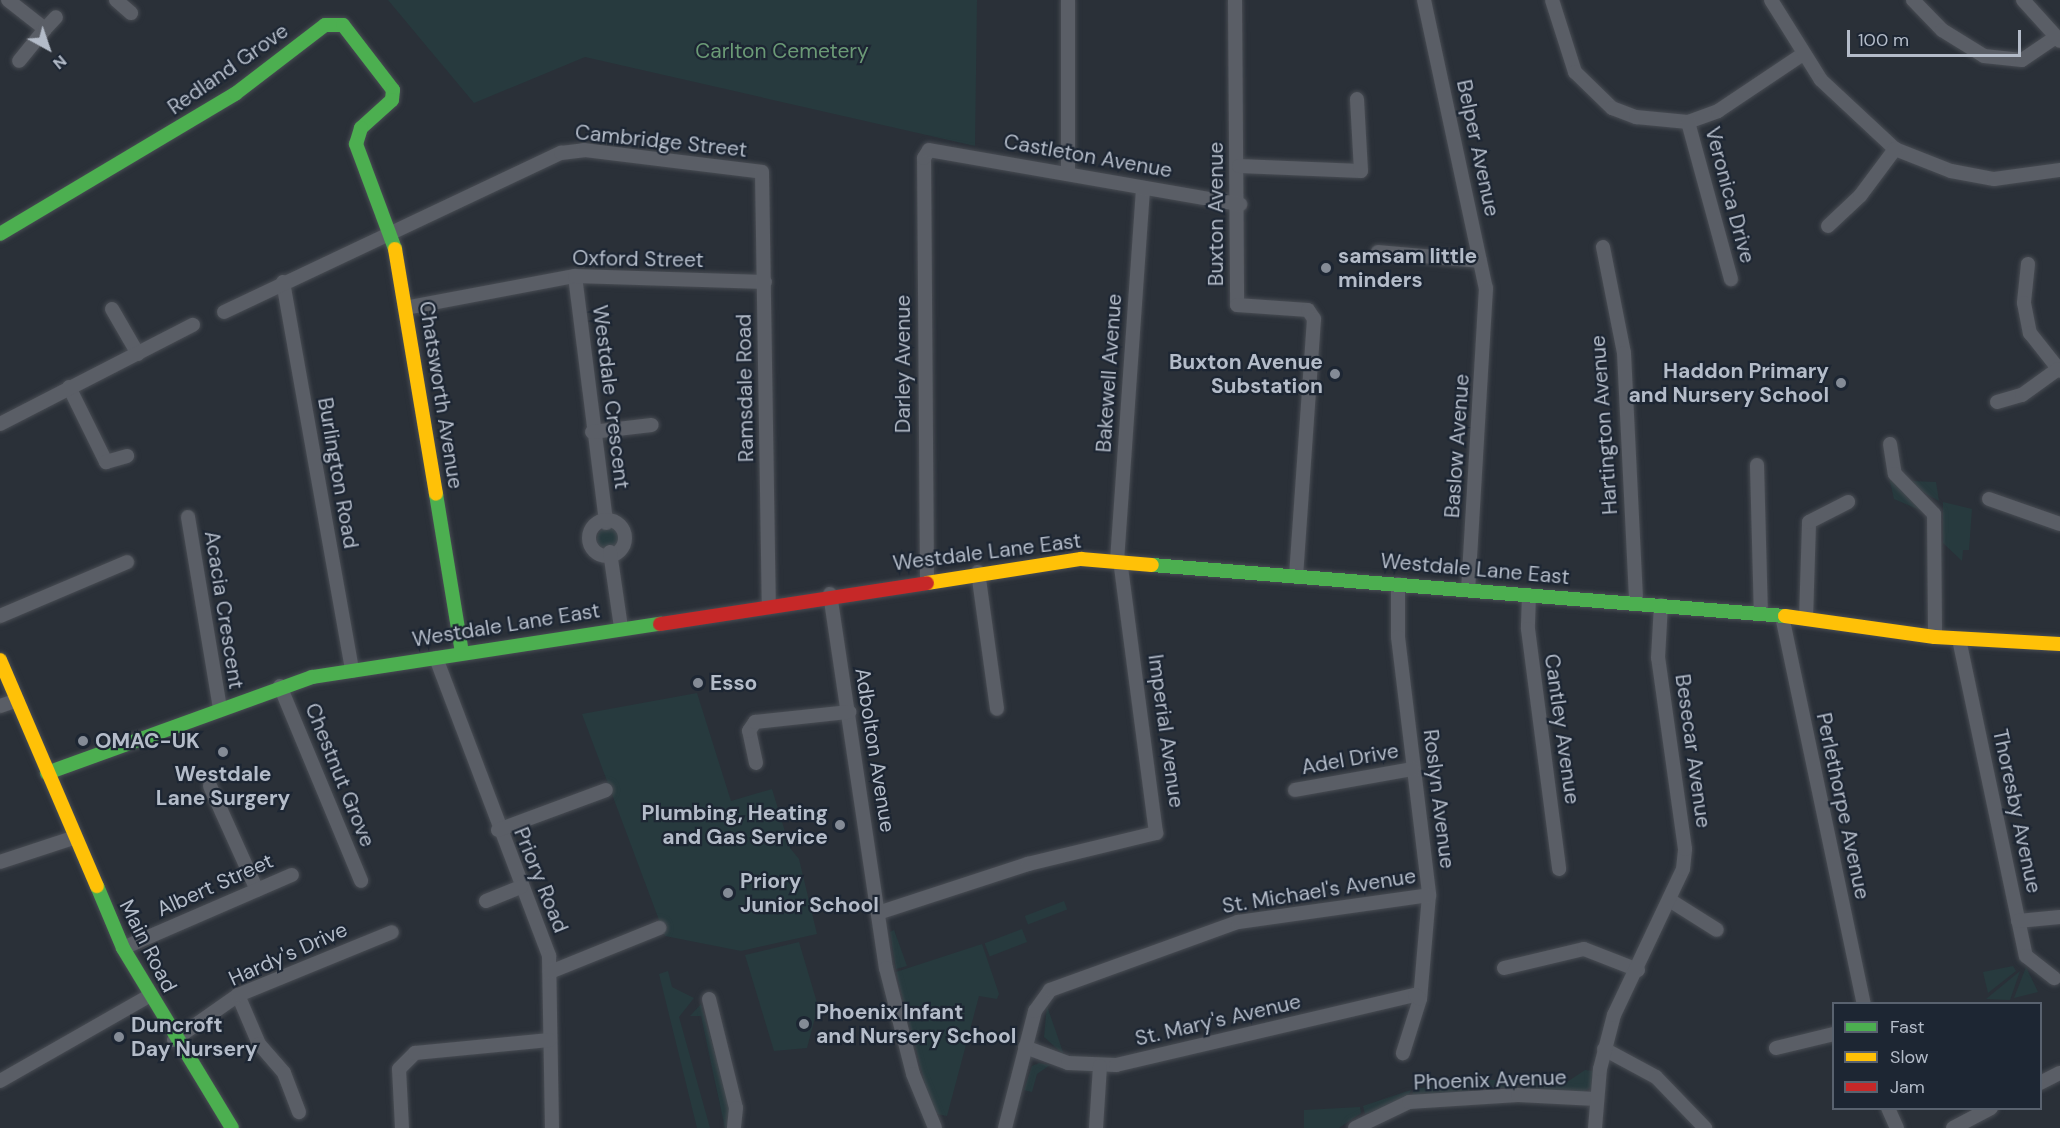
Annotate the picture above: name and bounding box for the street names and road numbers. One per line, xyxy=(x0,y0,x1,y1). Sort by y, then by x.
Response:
street label: Redland Grove xyxy=(163,18,293,120)
street label: Belper Avenue xyxy=(1451,77,1505,219)
street label: Cambridge Street xyxy=(574,119,748,163)
street label: Veronica Drive xyxy=(1700,124,1760,266)
street label: Castleton Avenue xyxy=(1002,129,1174,183)
street label: Buxton Avenue xyxy=(1203,142,1229,286)
street label: Oxford Street xyxy=(572,245,704,273)
street label: Bakewell Avenue xyxy=(1091,293,1127,453)
street label: Darley Avenue xyxy=(890,295,916,433)
street label: Chatsworth Avenue xyxy=(414,299,468,491)
street label: Westdale Crescent xyxy=(587,304,635,490)
street label: Ramsdale Road xyxy=(731,314,759,462)
street label: Hartington Avenue xyxy=(1585,334,1623,516)
street label: Baslow Avenue xyxy=(1439,373,1475,519)
street label: Burlington Road xyxy=(312,396,364,550)
street label: Westdale Lane East xyxy=(891,528,1083,576)
street label: Acacia Crescent xyxy=(199,529,249,691)
street label: Westdale Lane East xyxy=(1379,548,1571,590)
street label: Westdale Lane East xyxy=(410,598,602,652)
street label: Cantley Avenue xyxy=(1539,652,1585,806)
street label: Imperial Avenue xyxy=(1143,653,1189,809)
street label: Adbolton Avenue xyxy=(850,666,900,834)
street label: Besecar Avenue xyxy=(1670,672,1716,830)
street label: Chestnut Grove xyxy=(300,699,380,851)
street label: Perlethorpe Avenue xyxy=(1811,710,1875,902)
street label: Thoresby Avenue xyxy=(1987,727,2047,895)
street label: Roslyn Avenue xyxy=(1418,728,1460,870)
street label: Adel Drive xyxy=(1299,738,1401,780)
street label: Priory Road xyxy=(508,824,574,936)
street label: Albert Street xyxy=(153,848,277,922)
street label: St. Michael's Avenue xyxy=(1220,863,1418,919)
street label: Main Road xyxy=(114,895,182,997)
street label: Hardy's Drive xyxy=(225,917,351,991)
street label: St. Mary's Avenue xyxy=(1133,989,1303,1051)
street label: Phoenix Avenue xyxy=(1413,1065,1567,1095)

